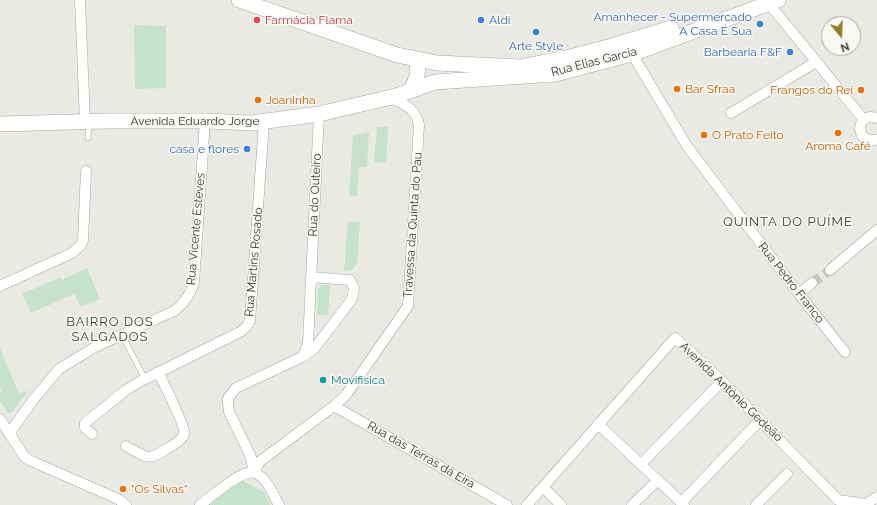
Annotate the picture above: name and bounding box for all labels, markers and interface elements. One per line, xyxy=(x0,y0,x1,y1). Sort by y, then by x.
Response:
place label: Amanhecer - Supermercado A Casa É Sua xyxy=(593,10,752,38)
place label: Farmácia Flama xyxy=(265,13,353,27)
place label: Aldi xyxy=(489,13,510,27)
marker: Farmácia Flama xyxy=(252,15,262,25)
marker: Aldi xyxy=(476,15,486,25)
north arrow xyxy=(821,16,861,56)
marker: Amanhecer - Supermercado A Casa É Sua xyxy=(755,19,765,29)
marker: Arte Style xyxy=(531,27,541,37)
place label: Arte Style xyxy=(509,39,563,53)
text: N xyxy=(839,39,851,54)
street label: Rua Elias Garcia xyxy=(550,44,638,80)
place label: Barbearia F&F xyxy=(704,45,782,59)
marker: Barbearia F&F xyxy=(785,47,795,57)
place label: Bar Sfraa xyxy=(685,82,735,96)
place label: Frangos do Rei xyxy=(770,83,853,97)
marker: Bar Sfraa xyxy=(672,84,682,94)
marker: Frangos do Rei xyxy=(856,85,866,95)
place label: Joaninha xyxy=(266,93,315,107)
marker: Joaninha xyxy=(253,95,263,105)
street label: Avenida Eduardo Jorge xyxy=(131,114,259,128)
place label: O Prato Feito xyxy=(712,128,784,142)
marker: Aroma Café xyxy=(833,128,843,138)
marker: O Prato Feito xyxy=(699,130,709,140)
place label: Aroma Café xyxy=(805,139,871,153)
place label: casa e flores xyxy=(169,142,239,156)
marker: casa e flores xyxy=(242,144,252,154)
street label: Travessa da Quinta do Pau xyxy=(401,152,425,298)
street label: Rua do Outeiro xyxy=(306,153,324,237)
street label: Rua Vicente Esteves xyxy=(184,172,208,286)
street label: Rua Martins Rosado xyxy=(242,207,266,317)
district label: QUINTA DO PUÍME xyxy=(723,214,853,230)
street label: Rua Pedro Franco xyxy=(755,240,827,326)
district label: BAIRRO DOS SALGADOS xyxy=(66,314,154,345)
street label: Avenida António Gedeão xyxy=(677,339,785,445)
place label: Movifisica xyxy=(331,373,385,387)
marker: Movifisica xyxy=(318,375,328,385)
street label: Rua das Terras da Eira xyxy=(365,418,477,492)
place label: "Os Silvas" xyxy=(131,482,187,496)
marker: "Os Silvas" xyxy=(118,484,128,494)

